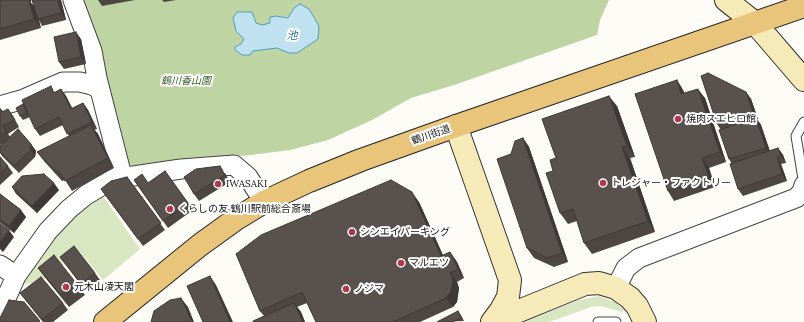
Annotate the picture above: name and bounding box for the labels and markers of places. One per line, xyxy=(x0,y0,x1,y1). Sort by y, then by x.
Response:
place label: 焼肉スエヒロ館 xyxy=(686,113,756,125)
marker: 焼肉スエヒロ館 xyxy=(673,114,683,124)
place label: トレジャー・ファクトリー xyxy=(611,177,731,189)
place label: IWASAKI xyxy=(226,178,267,190)
marker: トレジャー・ファクトリー xyxy=(598,178,608,188)
marker: IWASAKI xyxy=(213,179,223,189)
place label: くらしの友 鶴川駅前総合斎場 xyxy=(178,203,311,215)
marker: くらしの友 鶴川駅前総合斎場 xyxy=(165,204,175,214)
place label: シンエイパーキング xyxy=(360,226,450,238)
marker: シンエイパーキング xyxy=(347,227,357,237)
place label: マルエツ xyxy=(409,257,449,269)
marker: マルエツ xyxy=(396,258,406,268)
place label: 元木山凌天閣 xyxy=(74,281,134,293)
marker: 元木山凌天閣 xyxy=(61,282,71,292)
place label: ノジマ xyxy=(354,283,384,295)
marker: ノジマ xyxy=(341,284,351,294)

